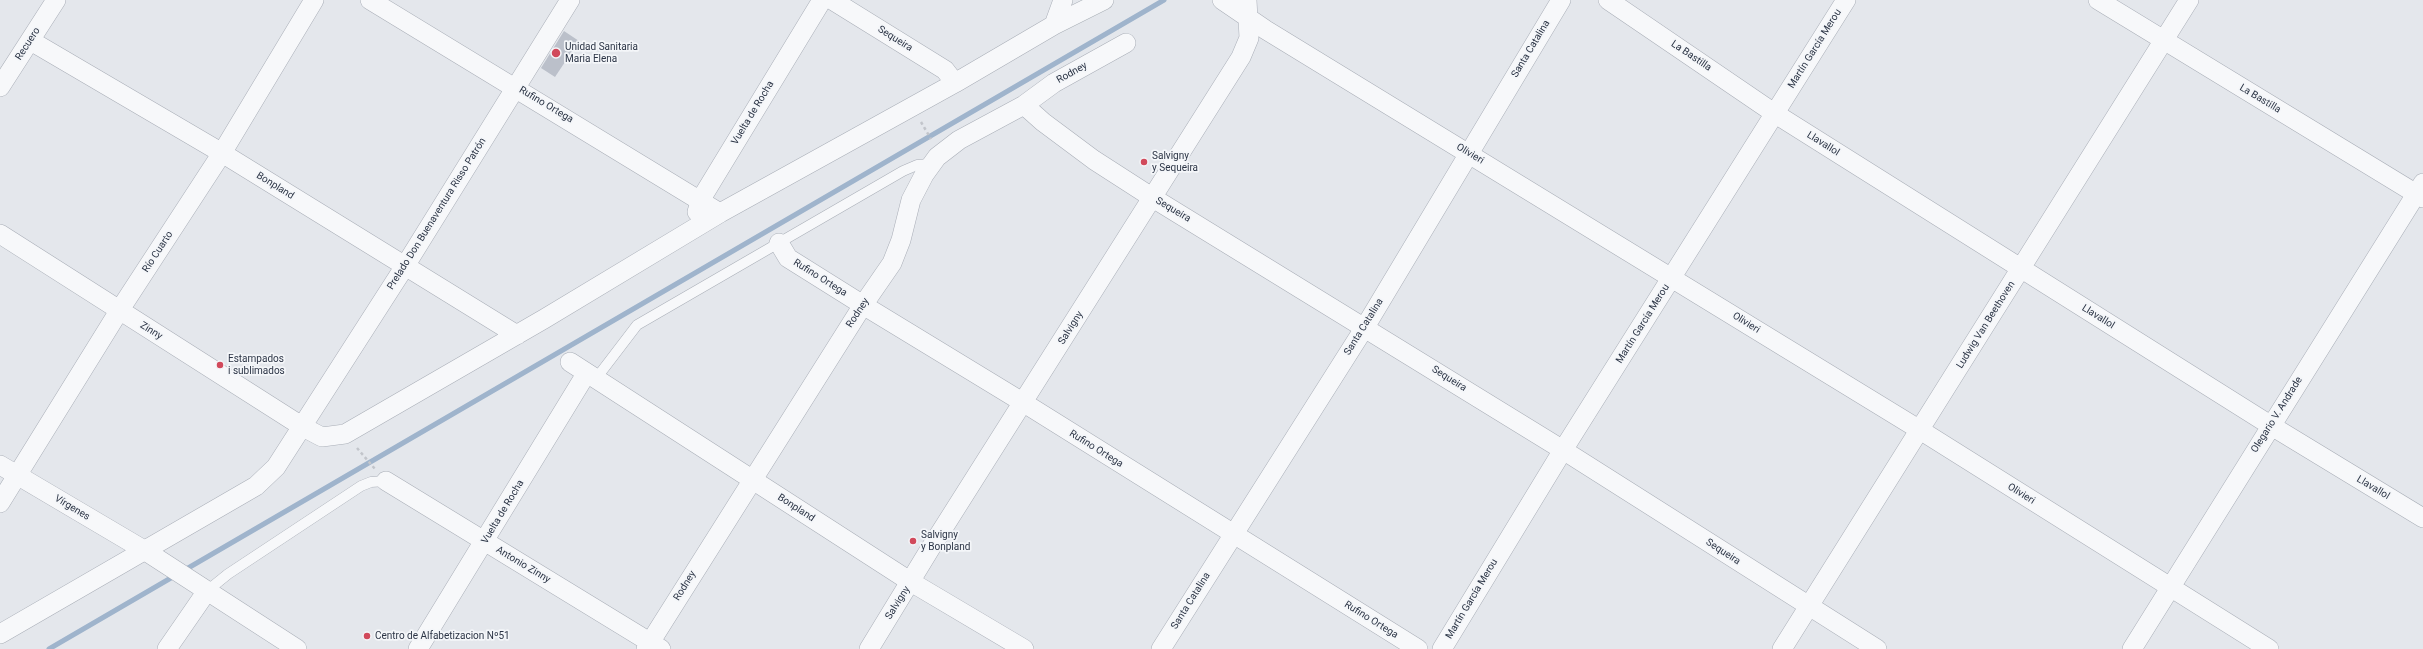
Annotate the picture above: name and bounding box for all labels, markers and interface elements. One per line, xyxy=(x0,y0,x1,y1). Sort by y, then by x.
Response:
street label: Martín García Merou xyxy=(1786,7,1844,91)
street label: Santa Catalina xyxy=(1509,18,1553,80)
street label: Sequeira xyxy=(875,24,915,54)
street label: Recuero xyxy=(13,25,43,63)
street label: La Bastilla xyxy=(1669,38,1713,74)
place label: Unidad Sanitaria Maria Elena xyxy=(565,41,638,64)
marker: Unidad Sanitaria Maria Elena xyxy=(550,47,562,59)
street label: Rodney xyxy=(1055,60,1089,86)
street label: Vuelta de Rocha xyxy=(729,79,777,147)
street label: La Bastilla xyxy=(2237,82,2283,116)
street label: Rufino Ortega xyxy=(517,84,575,126)
street label: Llavallol xyxy=(1804,129,1842,159)
street label: Prelado Don Buenaventura Risso Patrón xyxy=(385,136,489,292)
street label: Olivieri xyxy=(1454,141,1486,167)
place label: Salvigny y Sequeira xyxy=(1152,150,1198,174)
marker: Salvigny y Sequeira xyxy=(1139,157,1149,167)
street label: Bonpland xyxy=(254,170,296,202)
street label: Sequeira xyxy=(1153,195,1193,225)
street label: Río Cuarto xyxy=(140,229,176,275)
street label: Rufino Ortega xyxy=(791,257,849,299)
street label: Ludwig Van Beethoven xyxy=(1954,279,2018,371)
street label: Martín García Merou xyxy=(1614,282,1672,366)
street label: Rodney xyxy=(844,296,872,330)
street label: Santa Catalina xyxy=(1342,296,1386,358)
street label: Llavallol xyxy=(2079,302,2117,332)
street label: Salvigny xyxy=(1056,309,1086,347)
street label: Olivieri xyxy=(1730,310,1762,336)
street label: Zinny xyxy=(138,319,164,343)
place label: Estampados i sublimados xyxy=(228,353,285,376)
marker: Estampados i sublimados xyxy=(215,360,225,370)
street label: Sequeira xyxy=(1429,364,1469,394)
street label: Olegario V. Andrade xyxy=(2249,375,2305,455)
street label: Rufino Ortega xyxy=(1067,428,1125,470)
street label: Llavallol xyxy=(2354,473,2392,503)
street label: Vuelta de Rocha xyxy=(479,478,527,546)
street label: Olivieri xyxy=(2005,481,2037,507)
street label: Bonpland xyxy=(775,492,817,524)
street label: Vírgenes xyxy=(52,493,92,523)
place label: Salvigny y Bonpland xyxy=(921,529,970,552)
marker: Salvigny y Bonpland xyxy=(908,536,918,546)
street label: Sequeira xyxy=(1703,536,1743,568)
street label: Antonio Zinny xyxy=(494,544,552,586)
street label: Martín García Merou xyxy=(1443,557,1501,641)
street label: Rodney xyxy=(671,569,699,603)
street label: Santa Catalina xyxy=(1169,570,1213,632)
street label: Salvigny xyxy=(883,584,913,622)
street label: Rufino Ortega xyxy=(1342,599,1400,641)
place label: Centro de Alfabetizacion Nº51 xyxy=(375,630,510,642)
marker: Centro de Alfabetizacion Nº51 xyxy=(362,631,372,641)

